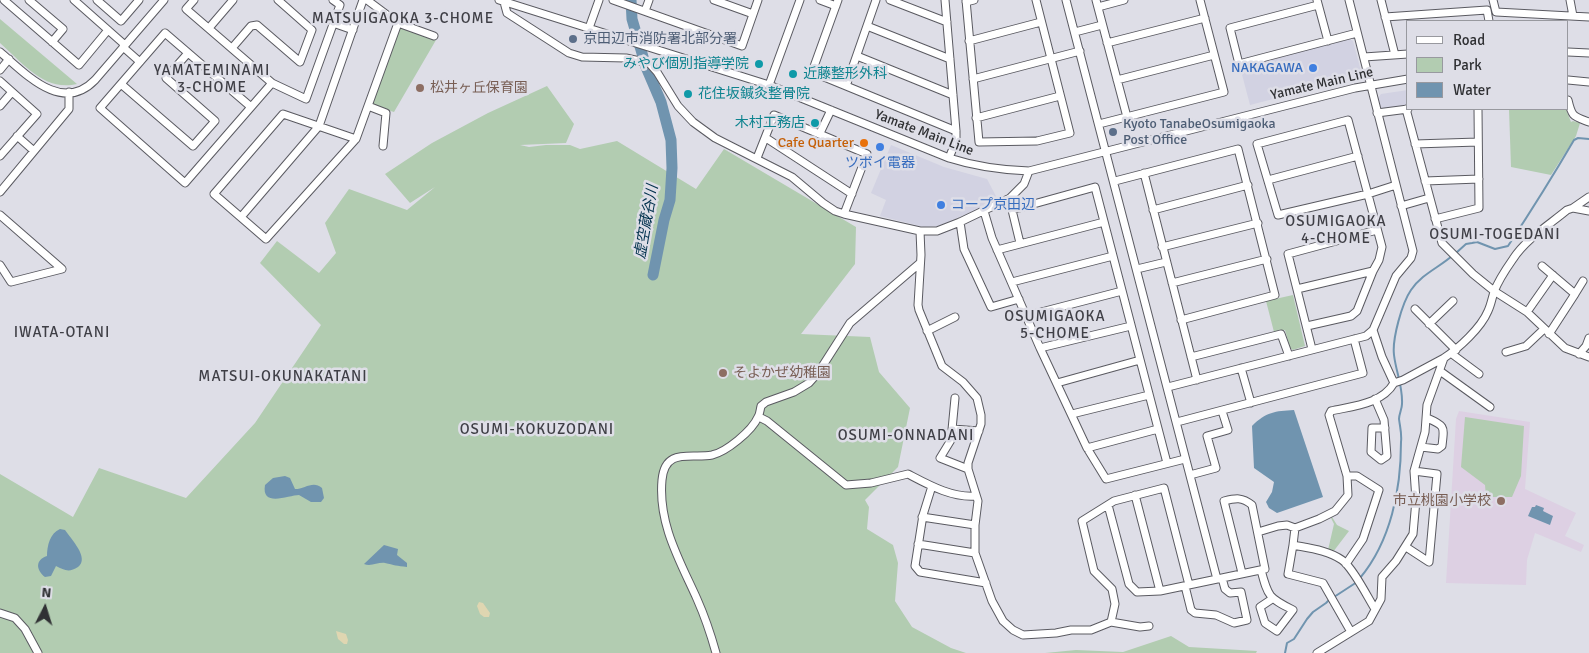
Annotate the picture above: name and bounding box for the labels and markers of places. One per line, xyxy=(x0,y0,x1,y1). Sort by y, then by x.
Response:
place label: 京田辺市消防署北部分署 xyxy=(583,31,737,47)
marker: 京田辺市消防署北部分署 xyxy=(567,33,579,45)
place label: みやび個別指導学院 xyxy=(623,56,749,72)
marker: みやび個別指導学院 xyxy=(753,58,765,70)
place label: NAKAGAWA xyxy=(1231,60,1303,76)
marker: NAKAGAWA xyxy=(1307,62,1319,74)
place label: 近藤整形外科 xyxy=(803,66,887,82)
marker: 近藤整形外科 xyxy=(787,68,799,80)
place label: 松井ヶ丘保育園 xyxy=(430,80,528,96)
marker: 松井ヶ丘保育園 xyxy=(414,82,426,94)
place label: 花住坂鍼灸整骨院 xyxy=(698,86,810,102)
marker: 花住坂鍼灸整骨院 xyxy=(682,88,694,100)
place label: 木村工務店 xyxy=(735,115,805,131)
place label: Kyoto TanabeOsumigaoka Post Office xyxy=(1123,116,1276,148)
marker: 木村工務店 xyxy=(809,117,821,129)
marker: Kyoto TanabeOsumigaoka Post Office xyxy=(1107,126,1119,138)
place label: Cafe Quarter xyxy=(778,135,854,151)
marker: Cafe Quarter xyxy=(858,137,870,149)
marker: ツボイ電器 xyxy=(874,141,886,153)
place label: ツボイ電器 xyxy=(845,155,915,171)
place label: コープ京田辺 xyxy=(951,197,1035,213)
marker: コープ京田辺 xyxy=(935,199,947,211)
place label: そよかぜ幼稚園 xyxy=(733,365,831,381)
marker: そよかぜ幼稚園 xyxy=(717,367,729,379)
place label: 市立桃園小学校 xyxy=(1393,493,1491,509)
marker: 市立桃園小学校 xyxy=(1495,495,1507,507)

